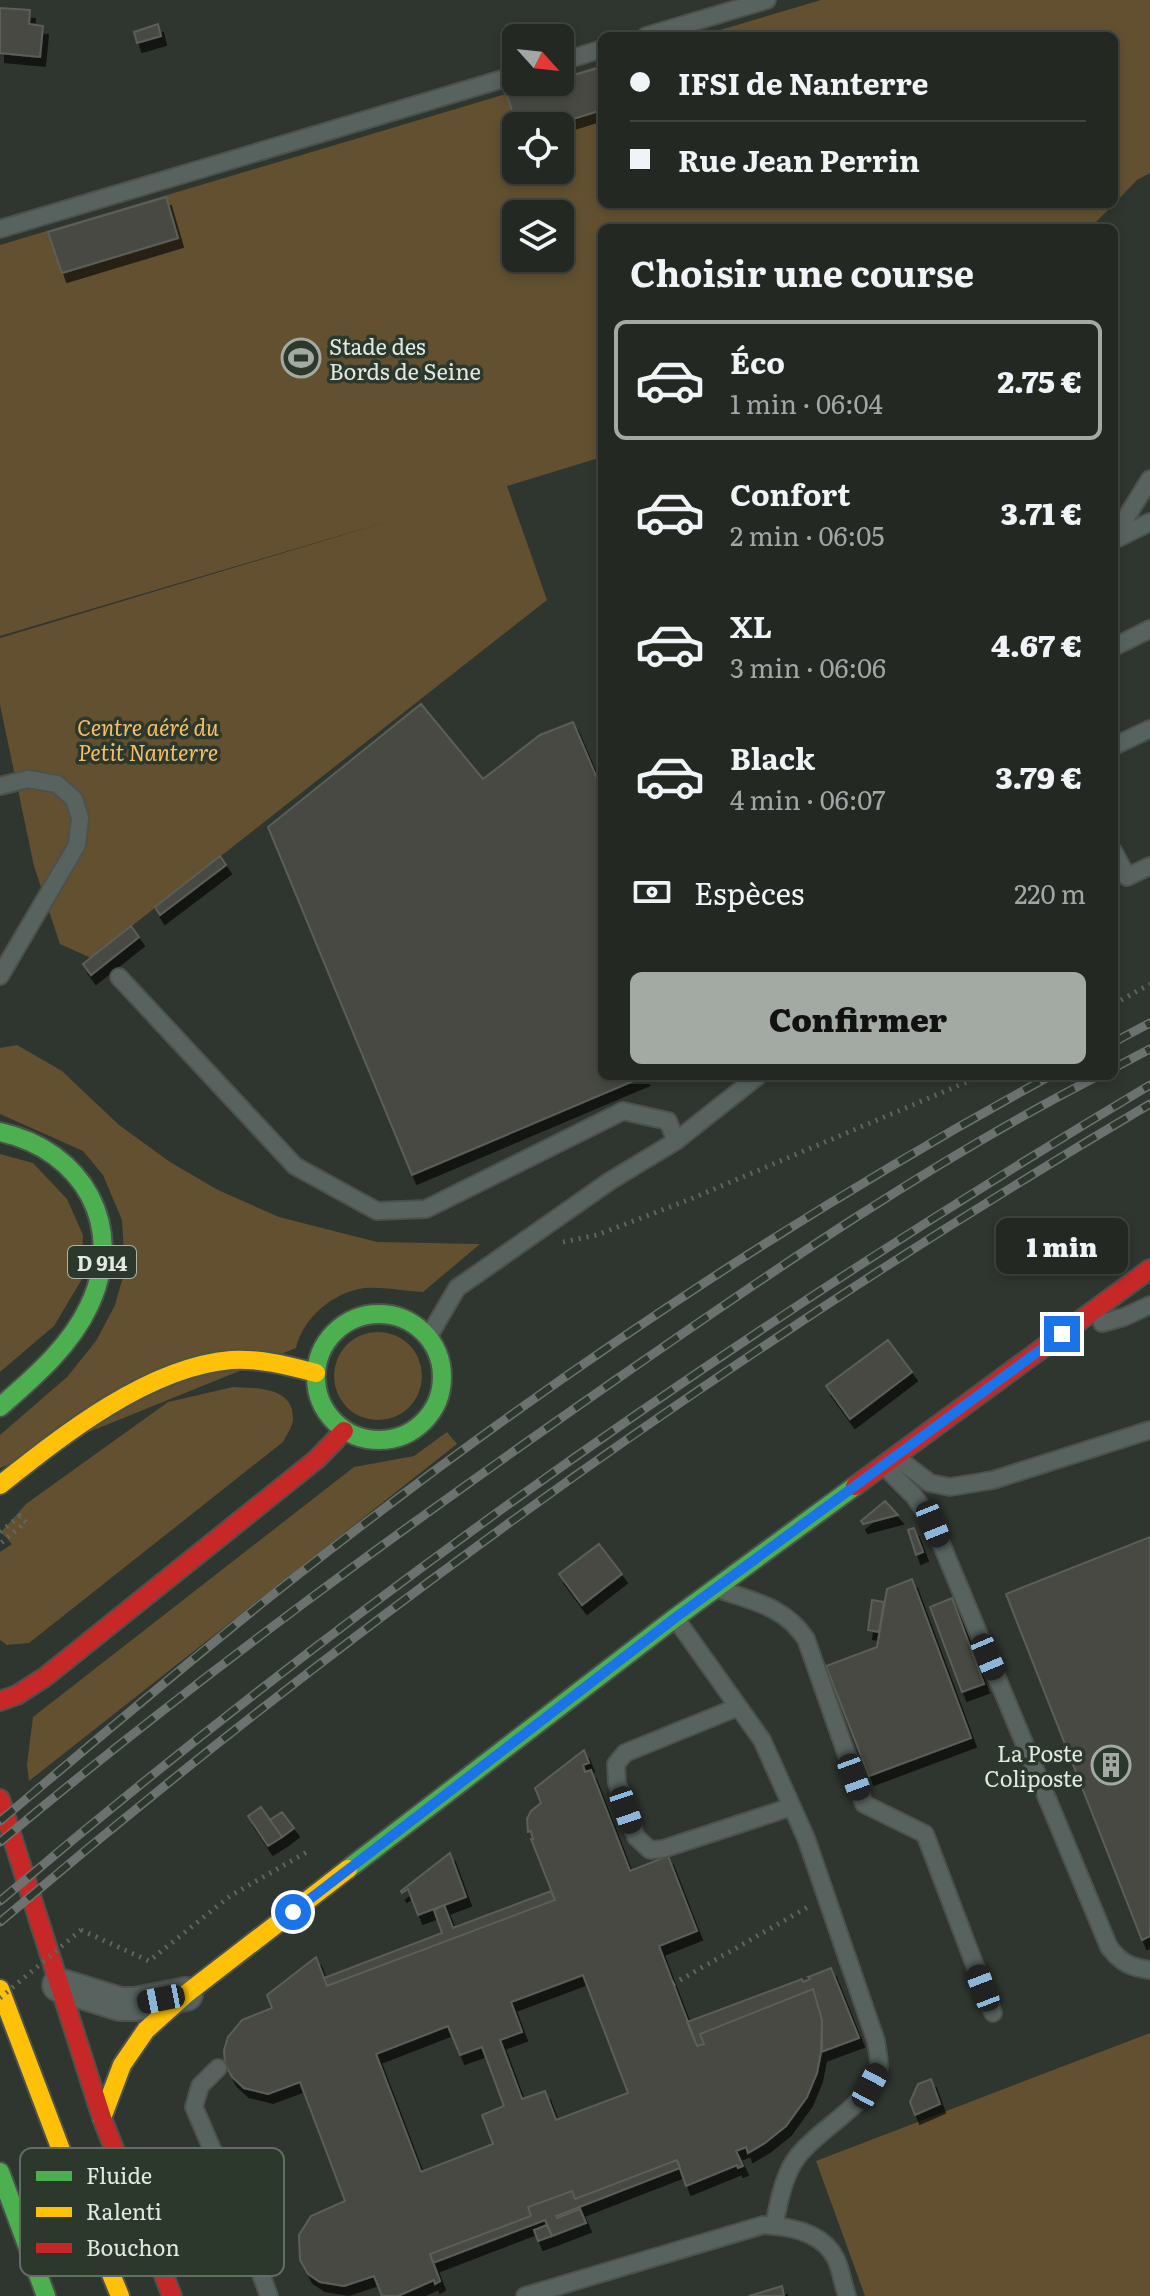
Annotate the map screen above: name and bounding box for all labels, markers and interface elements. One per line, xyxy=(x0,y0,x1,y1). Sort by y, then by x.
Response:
north arrow xyxy=(502,24,574,96)
map controls xyxy=(502,24,574,272)
text: IFSI de Nanterre xyxy=(678,60,928,104)
button: locate xyxy=(502,112,574,184)
text: Rue Jean Perrin xyxy=(678,137,920,181)
button: layers xyxy=(502,200,574,272)
text: Choisir une course xyxy=(630,245,974,298)
place label: Stade des Bords de Seine xyxy=(329,329,481,387)
sports icon: Stade des Bords de Seine xyxy=(280,337,322,379)
text: Éco xyxy=(730,339,785,383)
icon: car xyxy=(634,344,706,416)
text: 2.75 € xyxy=(997,358,1082,402)
text: 1 min · 06:04 xyxy=(730,383,883,422)
text: Confort xyxy=(730,471,851,515)
icon: car xyxy=(634,476,706,548)
text: 3.71 € xyxy=(1001,490,1082,534)
text: 2 min · 06:05 xyxy=(730,515,884,554)
text: XL xyxy=(730,603,772,647)
icon: car xyxy=(634,608,706,680)
text: 4.67 € xyxy=(991,622,1082,666)
text: 3 min · 06:06 xyxy=(730,647,886,686)
park label: Centre aéré du Petit Nanterre xyxy=(77,710,219,768)
text: Black xyxy=(730,735,815,779)
icon: car xyxy=(634,740,706,812)
text: 3.79 € xyxy=(995,754,1082,798)
text: 4 min · 06:07 xyxy=(730,779,886,818)
icon: cash xyxy=(630,870,674,914)
text: Espèces xyxy=(694,870,804,914)
text: 220 m xyxy=(1014,873,1086,912)
button: Confirmer xyxy=(630,972,1086,1064)
callout: 1 min xyxy=(996,1218,1128,1274)
text: 1 min xyxy=(1027,1226,1097,1265)
road number: D 914 xyxy=(68,1246,136,1278)
route end xyxy=(1044,1316,1080,1352)
car xyxy=(913,1497,953,1551)
car xyxy=(968,1630,1008,1684)
place label: La Poste Coliposte xyxy=(984,1736,1083,1794)
building icon: La Poste Coliposte xyxy=(1090,1744,1132,1786)
car xyxy=(835,1750,873,1804)
car xyxy=(607,1783,645,1837)
route start xyxy=(275,1894,311,1930)
car xyxy=(963,1961,1003,2015)
car xyxy=(135,1983,187,2015)
car xyxy=(848,2059,892,2113)
legend xyxy=(20,2148,284,2276)
text: Fluide xyxy=(86,2158,152,2191)
text: Ralenti xyxy=(86,2194,162,2227)
text: Bouchon xyxy=(86,2230,180,2263)

